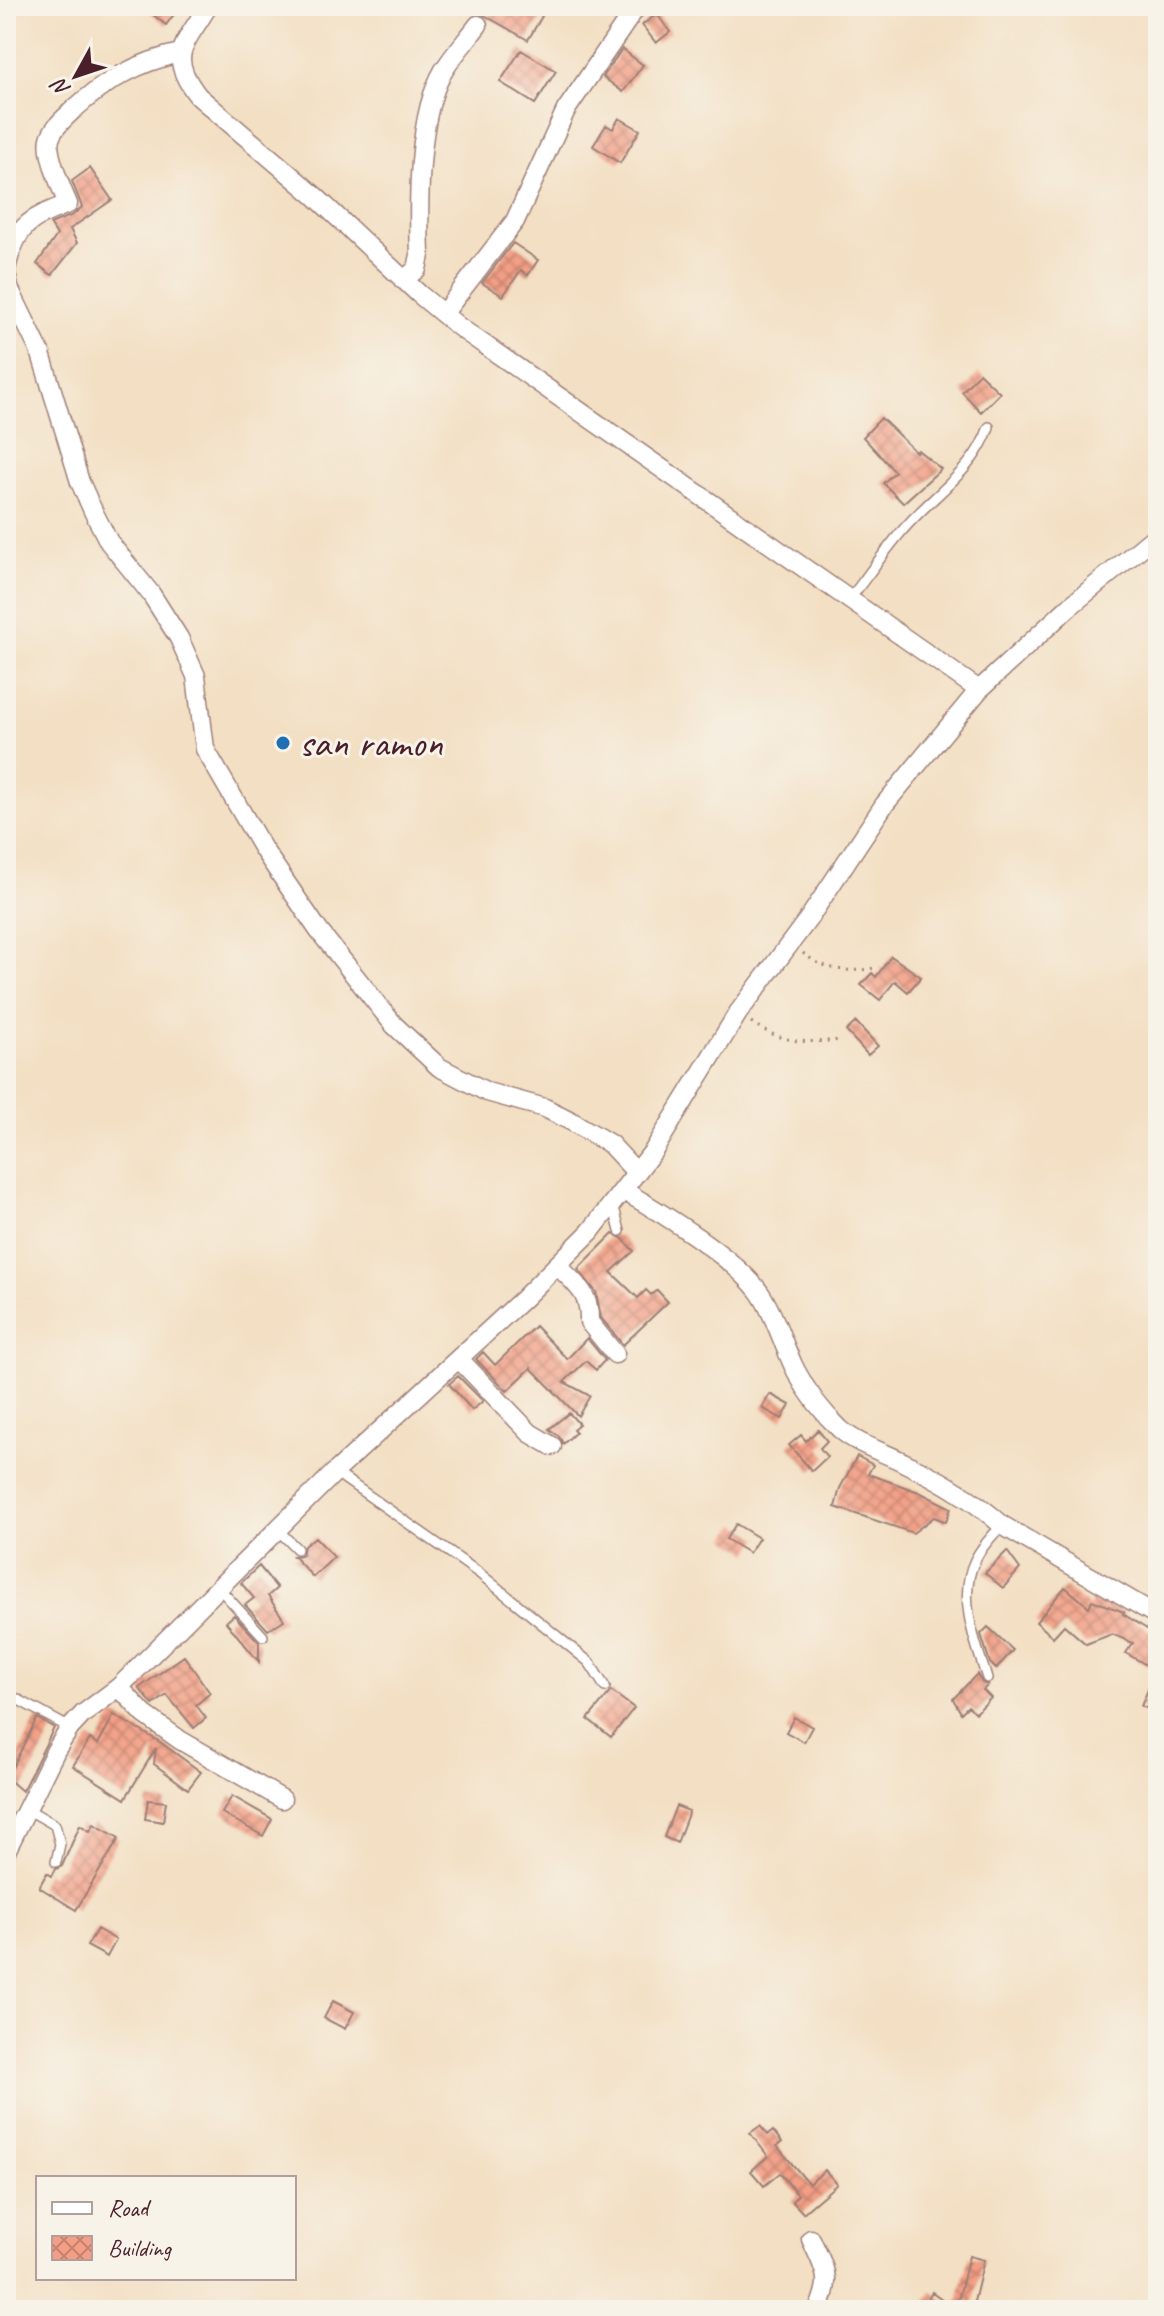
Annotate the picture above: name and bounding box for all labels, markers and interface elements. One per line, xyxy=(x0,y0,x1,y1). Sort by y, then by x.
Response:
north arrow xyxy=(36,36,116,116)
text: N xyxy=(44,71,77,102)
place label: san ramon xyxy=(299,718,444,768)
marker: san ramon xyxy=(274,734,292,752)
legend xyxy=(36,2176,296,2280)
text: Road xyxy=(108,2193,152,2223)
text: Building xyxy=(108,2233,173,2263)

